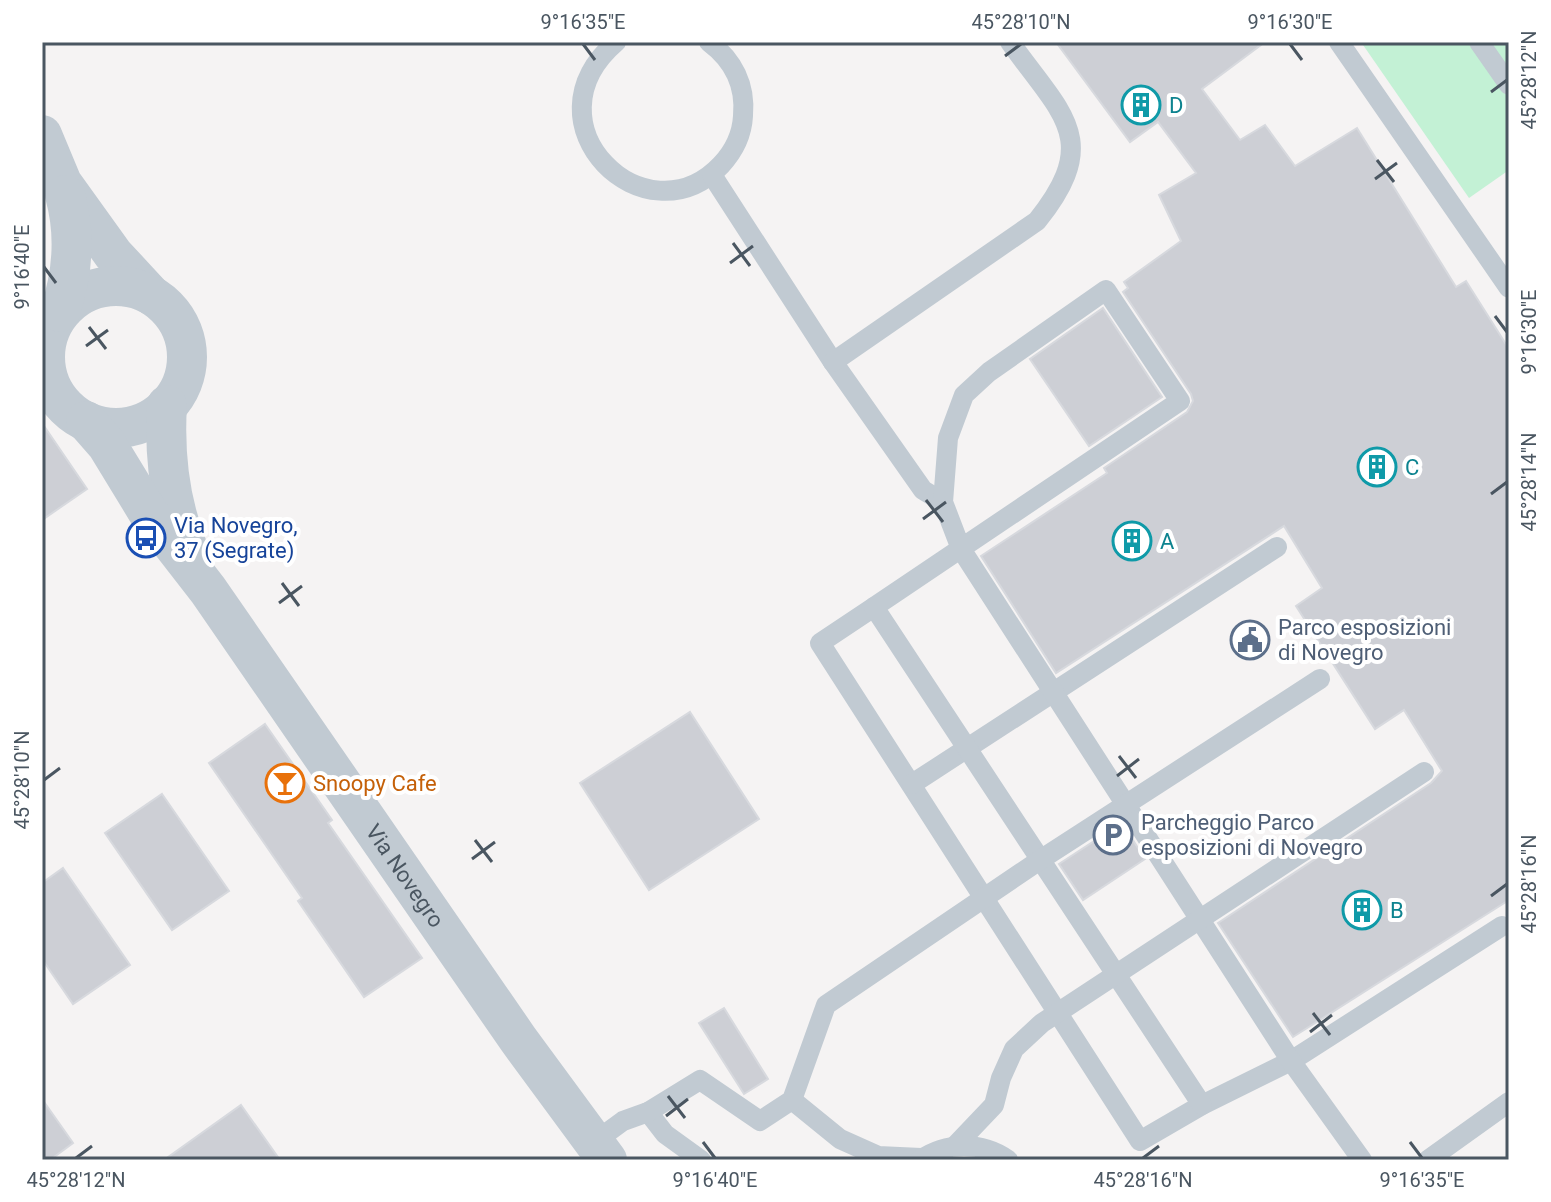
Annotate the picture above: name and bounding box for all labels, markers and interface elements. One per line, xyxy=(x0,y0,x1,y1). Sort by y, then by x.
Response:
text: 9°16'35"E xyxy=(541,10,625,34)
text: 45°28'10"N xyxy=(971,10,1071,34)
text: 9°16'30"E xyxy=(1248,10,1332,34)
text: 45°28'12"N xyxy=(1517,30,1541,130)
building icon: D xyxy=(1120,84,1162,126)
place label: D xyxy=(1169,93,1183,118)
text: 9°16'40"E xyxy=(10,225,34,309)
text: 9°16'30"E xyxy=(1517,290,1541,374)
text: 45°28'14"N xyxy=(1517,432,1541,532)
building icon: C xyxy=(1356,446,1398,488)
place label: C xyxy=(1405,455,1419,480)
place label: Via Novegro, 37 (Segrate) xyxy=(174,513,298,564)
bus stop icon: Via Novegro, 37 (Segrate) xyxy=(125,517,167,559)
building icon: A xyxy=(1111,520,1153,562)
place label: A xyxy=(1160,529,1175,554)
place label: Parco esposizioni di Novegro xyxy=(1278,615,1451,665)
public building icon: Parco esposizioni di Novegro xyxy=(1229,619,1271,661)
text: 45°28'10"N xyxy=(10,730,34,830)
bar icon: Snoopy Cafe xyxy=(264,762,306,804)
place label: Snoopy Cafe xyxy=(313,771,437,796)
place label: Parcheggio Parco esposizioni di Novegro xyxy=(1141,810,1363,860)
parking icon: Parcheggio Parco esposizioni di Novegro xyxy=(1092,814,1134,856)
street label: Via Novegro xyxy=(361,819,449,932)
text: 45°28'16"N xyxy=(1517,834,1541,934)
building icon: B xyxy=(1341,889,1383,931)
place label: B xyxy=(1390,898,1404,923)
text: 45°28'12"N xyxy=(26,1168,126,1192)
text: 9°16'40"E xyxy=(673,1168,757,1192)
text: 45°28'16"N xyxy=(1093,1168,1193,1192)
text: 9°16'35"E xyxy=(1380,1168,1464,1192)

